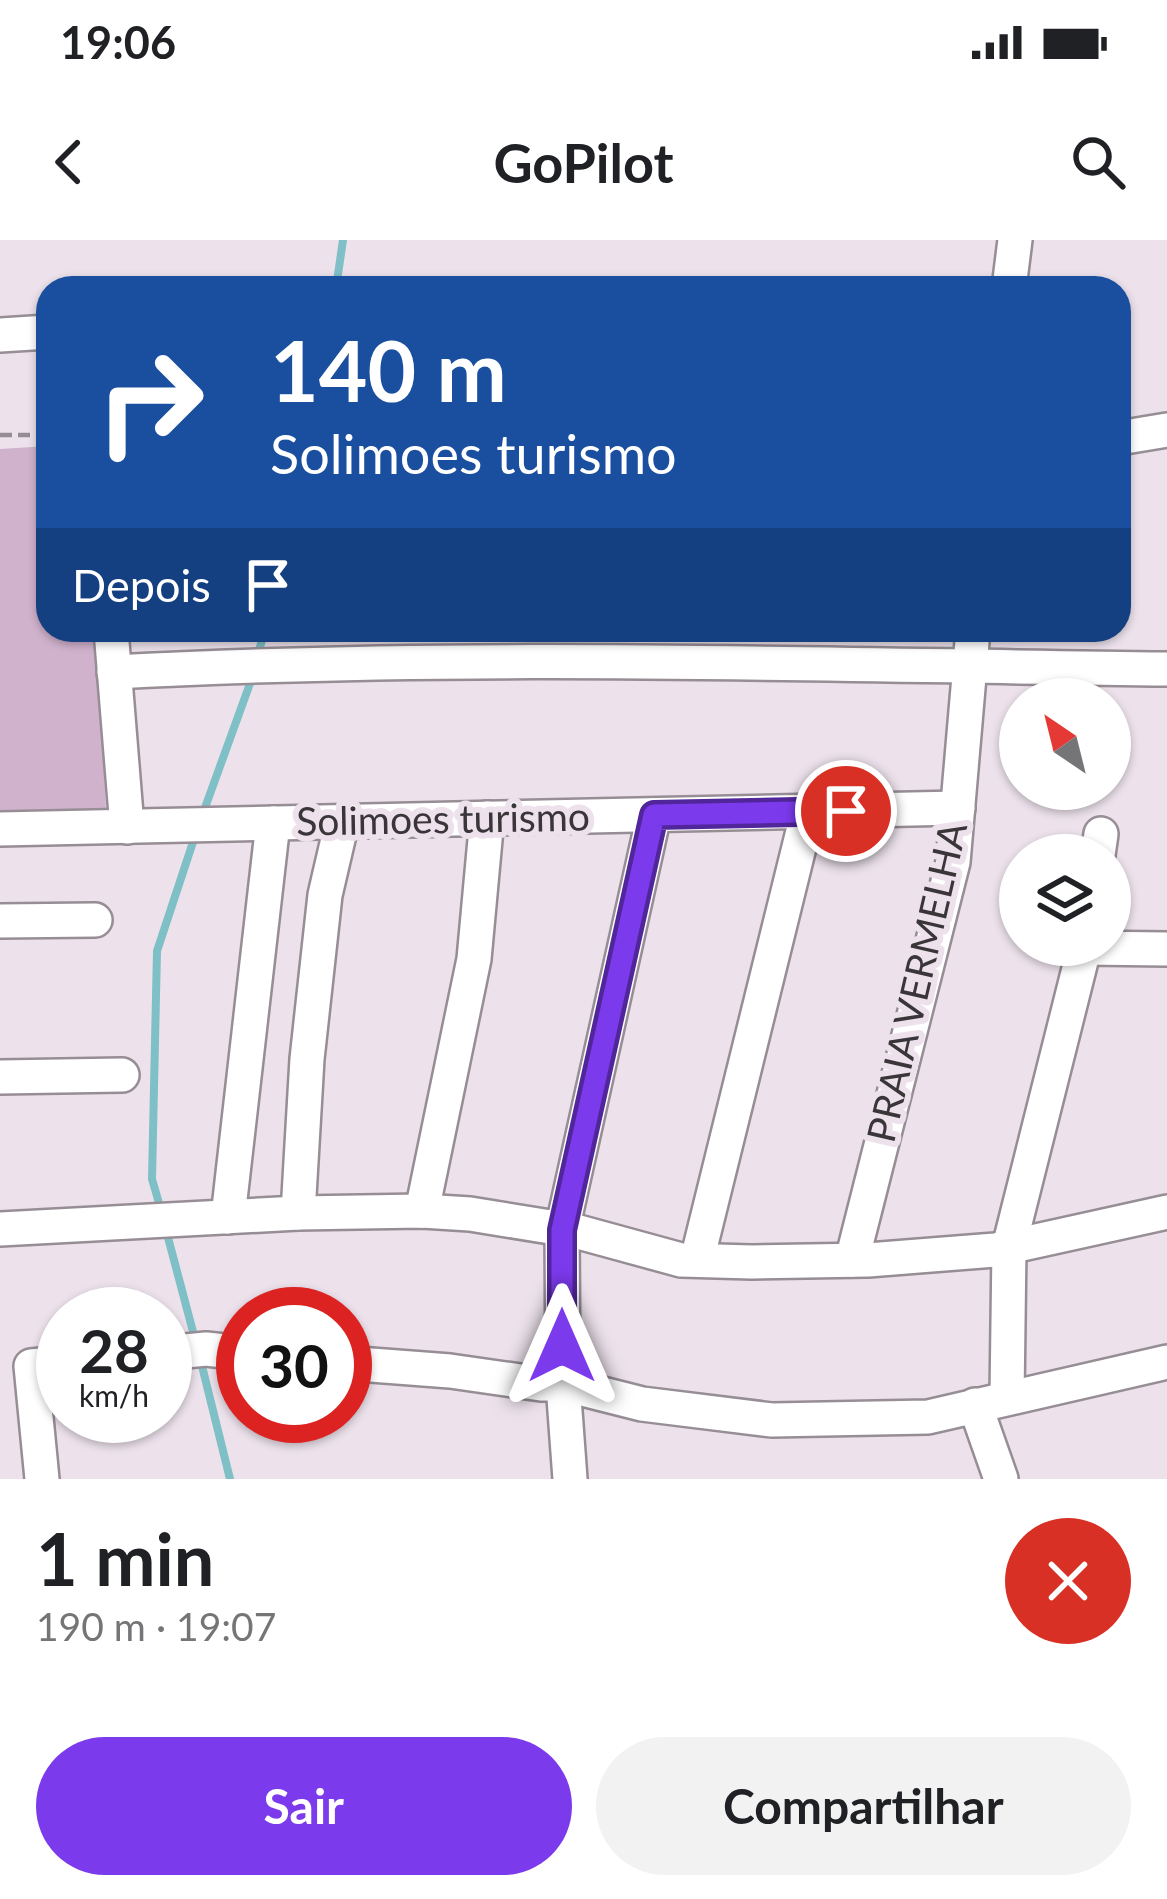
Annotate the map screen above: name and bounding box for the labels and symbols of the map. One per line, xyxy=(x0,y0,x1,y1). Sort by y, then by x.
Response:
north arrow xyxy=(999,678,1131,810)
pin xyxy=(795,760,897,862)
street label: Solimoes turismo xyxy=(296,792,590,844)
street label: PRAIA VERMELHA xyxy=(857,817,975,1146)
position arrow xyxy=(499,1283,625,1409)
speed limit sign: 30 xyxy=(216,1287,372,1443)

